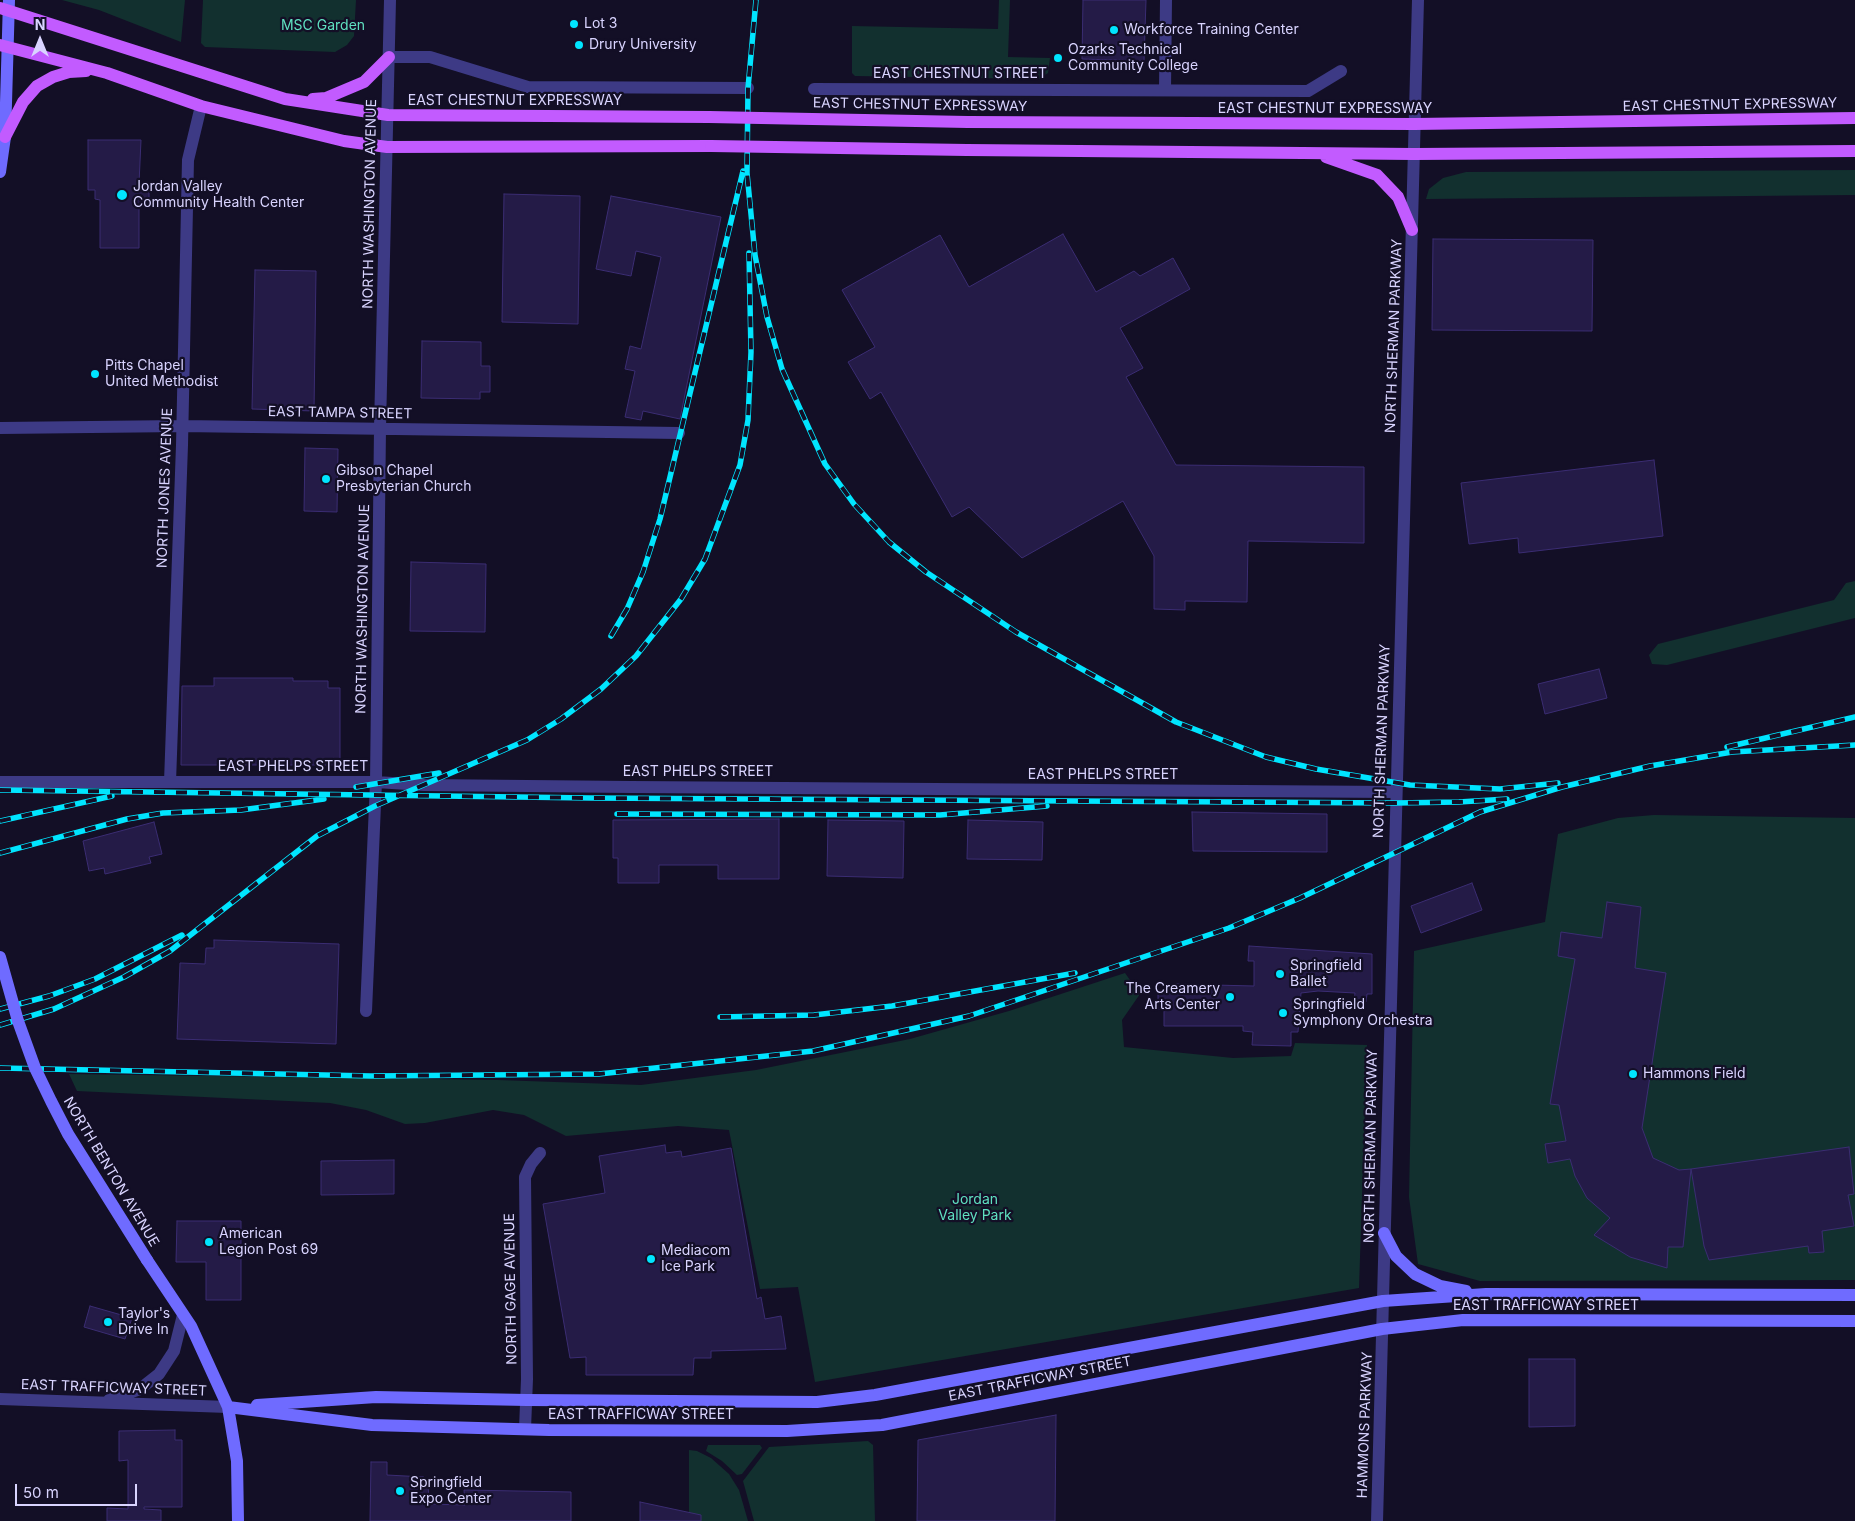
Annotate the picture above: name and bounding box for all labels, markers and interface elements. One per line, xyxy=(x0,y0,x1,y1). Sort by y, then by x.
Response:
north arrow xyxy=(15,15,65,65)
text: N xyxy=(35,16,45,33)
place label: Lot 3 xyxy=(584,16,617,32)
park label: MSC Garden xyxy=(281,18,365,34)
marker: Lot 3 xyxy=(568,18,580,30)
place label: Workforce Training Center xyxy=(1124,22,1299,38)
marker: Workforce Training Center xyxy=(1108,24,1120,36)
place label: Drury University xyxy=(589,37,697,53)
marker: Drury University xyxy=(573,39,585,51)
place label: Ozarks Technical Community College xyxy=(1068,42,1198,74)
marker: Ozarks Technical Community College xyxy=(1052,52,1064,64)
street label: EAST CHESTNUT STREET xyxy=(873,66,1047,82)
street label: EAST CHESTNUT EXPRESSWAY xyxy=(408,93,622,109)
street label: EAST CHESTNUT EXPRESSWAY xyxy=(813,95,1027,115)
street label: EAST CHESTNUT EXPRESSWAY xyxy=(1623,95,1837,115)
street label: NORTH WASHINGTON AVENUE xyxy=(360,99,380,309)
street label: EAST CHESTNUT EXPRESSWAY xyxy=(1218,101,1432,117)
place label: Jordan Valley Community Health Center xyxy=(133,179,304,212)
marker: Jordan Valley Community Health Center xyxy=(115,188,129,202)
street label: NORTH SHERMAN PARKWAY xyxy=(1382,239,1406,433)
place label: Pitts Chapel United Methodist xyxy=(105,358,218,391)
marker: Pitts Chapel United Methodist xyxy=(89,368,101,380)
street label: EAST TAMPA STREET xyxy=(268,403,412,423)
street label: NORTH JONES AVENUE xyxy=(154,408,176,568)
place label: Gibson Chapel Presbyterian Church xyxy=(336,463,472,496)
marker: Gibson Chapel Presbyterian Church xyxy=(320,473,332,485)
street label: NORTH WASHINGTON AVENUE xyxy=(353,504,373,714)
street label: NORTH SHERMAN PARKWAY xyxy=(1370,644,1394,838)
street label: EAST PHELPS STREET xyxy=(218,759,368,775)
street label: EAST PHELPS STREET xyxy=(623,764,773,780)
street label: EAST PHELPS STREET xyxy=(1028,767,1178,783)
place label: Springfield Ballet xyxy=(1290,958,1362,990)
marker: Springfield Ballet xyxy=(1274,968,1286,980)
place label: The Creamery Arts Center xyxy=(1125,981,1220,1014)
marker: The Creamery Arts Center xyxy=(1224,991,1236,1003)
place label: Springfield Symphony Orchestra xyxy=(1293,997,1433,1030)
marker: Springfield Symphony Orchestra xyxy=(1277,1007,1289,1019)
street label: NORTH SHERMAN PARKWAY xyxy=(1361,1049,1381,1243)
place label: Hammons Field xyxy=(1643,1066,1746,1082)
marker: Hammons Field xyxy=(1627,1068,1639,1080)
street label: NORTH BENTON AVENUE xyxy=(60,1094,162,1250)
park label: Jordan Valley Park xyxy=(938,1192,1012,1224)
street label: NORTH GAGE AVENUE xyxy=(501,1213,521,1365)
place label: American Legion Post 69 xyxy=(219,1226,318,1258)
marker: American Legion Post 69 xyxy=(203,1236,215,1248)
place label: Mediacom Ice Park xyxy=(661,1243,730,1276)
marker: Mediacom Ice Park xyxy=(645,1253,657,1265)
street label: EAST TRAFFICWAY STREET xyxy=(1453,1298,1639,1314)
place label: Taylor's Drive In xyxy=(118,1306,170,1338)
marker: Taylor's Drive In xyxy=(102,1316,114,1328)
street label: HAMMONS PARKWAY xyxy=(1354,1351,1376,1499)
street label: EAST TRAFFICWAY STREET xyxy=(947,1353,1133,1405)
street label: EAST TRAFFICWAY STREET xyxy=(21,1376,207,1400)
street label: EAST TRAFFICWAY STREET xyxy=(548,1407,734,1423)
scale bar xyxy=(18,1474,140,1506)
place label: Springfield Expo Center xyxy=(410,1475,491,1508)
text: 50 m xyxy=(23,1483,59,1502)
marker: Springfield Expo Center xyxy=(394,1485,406,1497)

